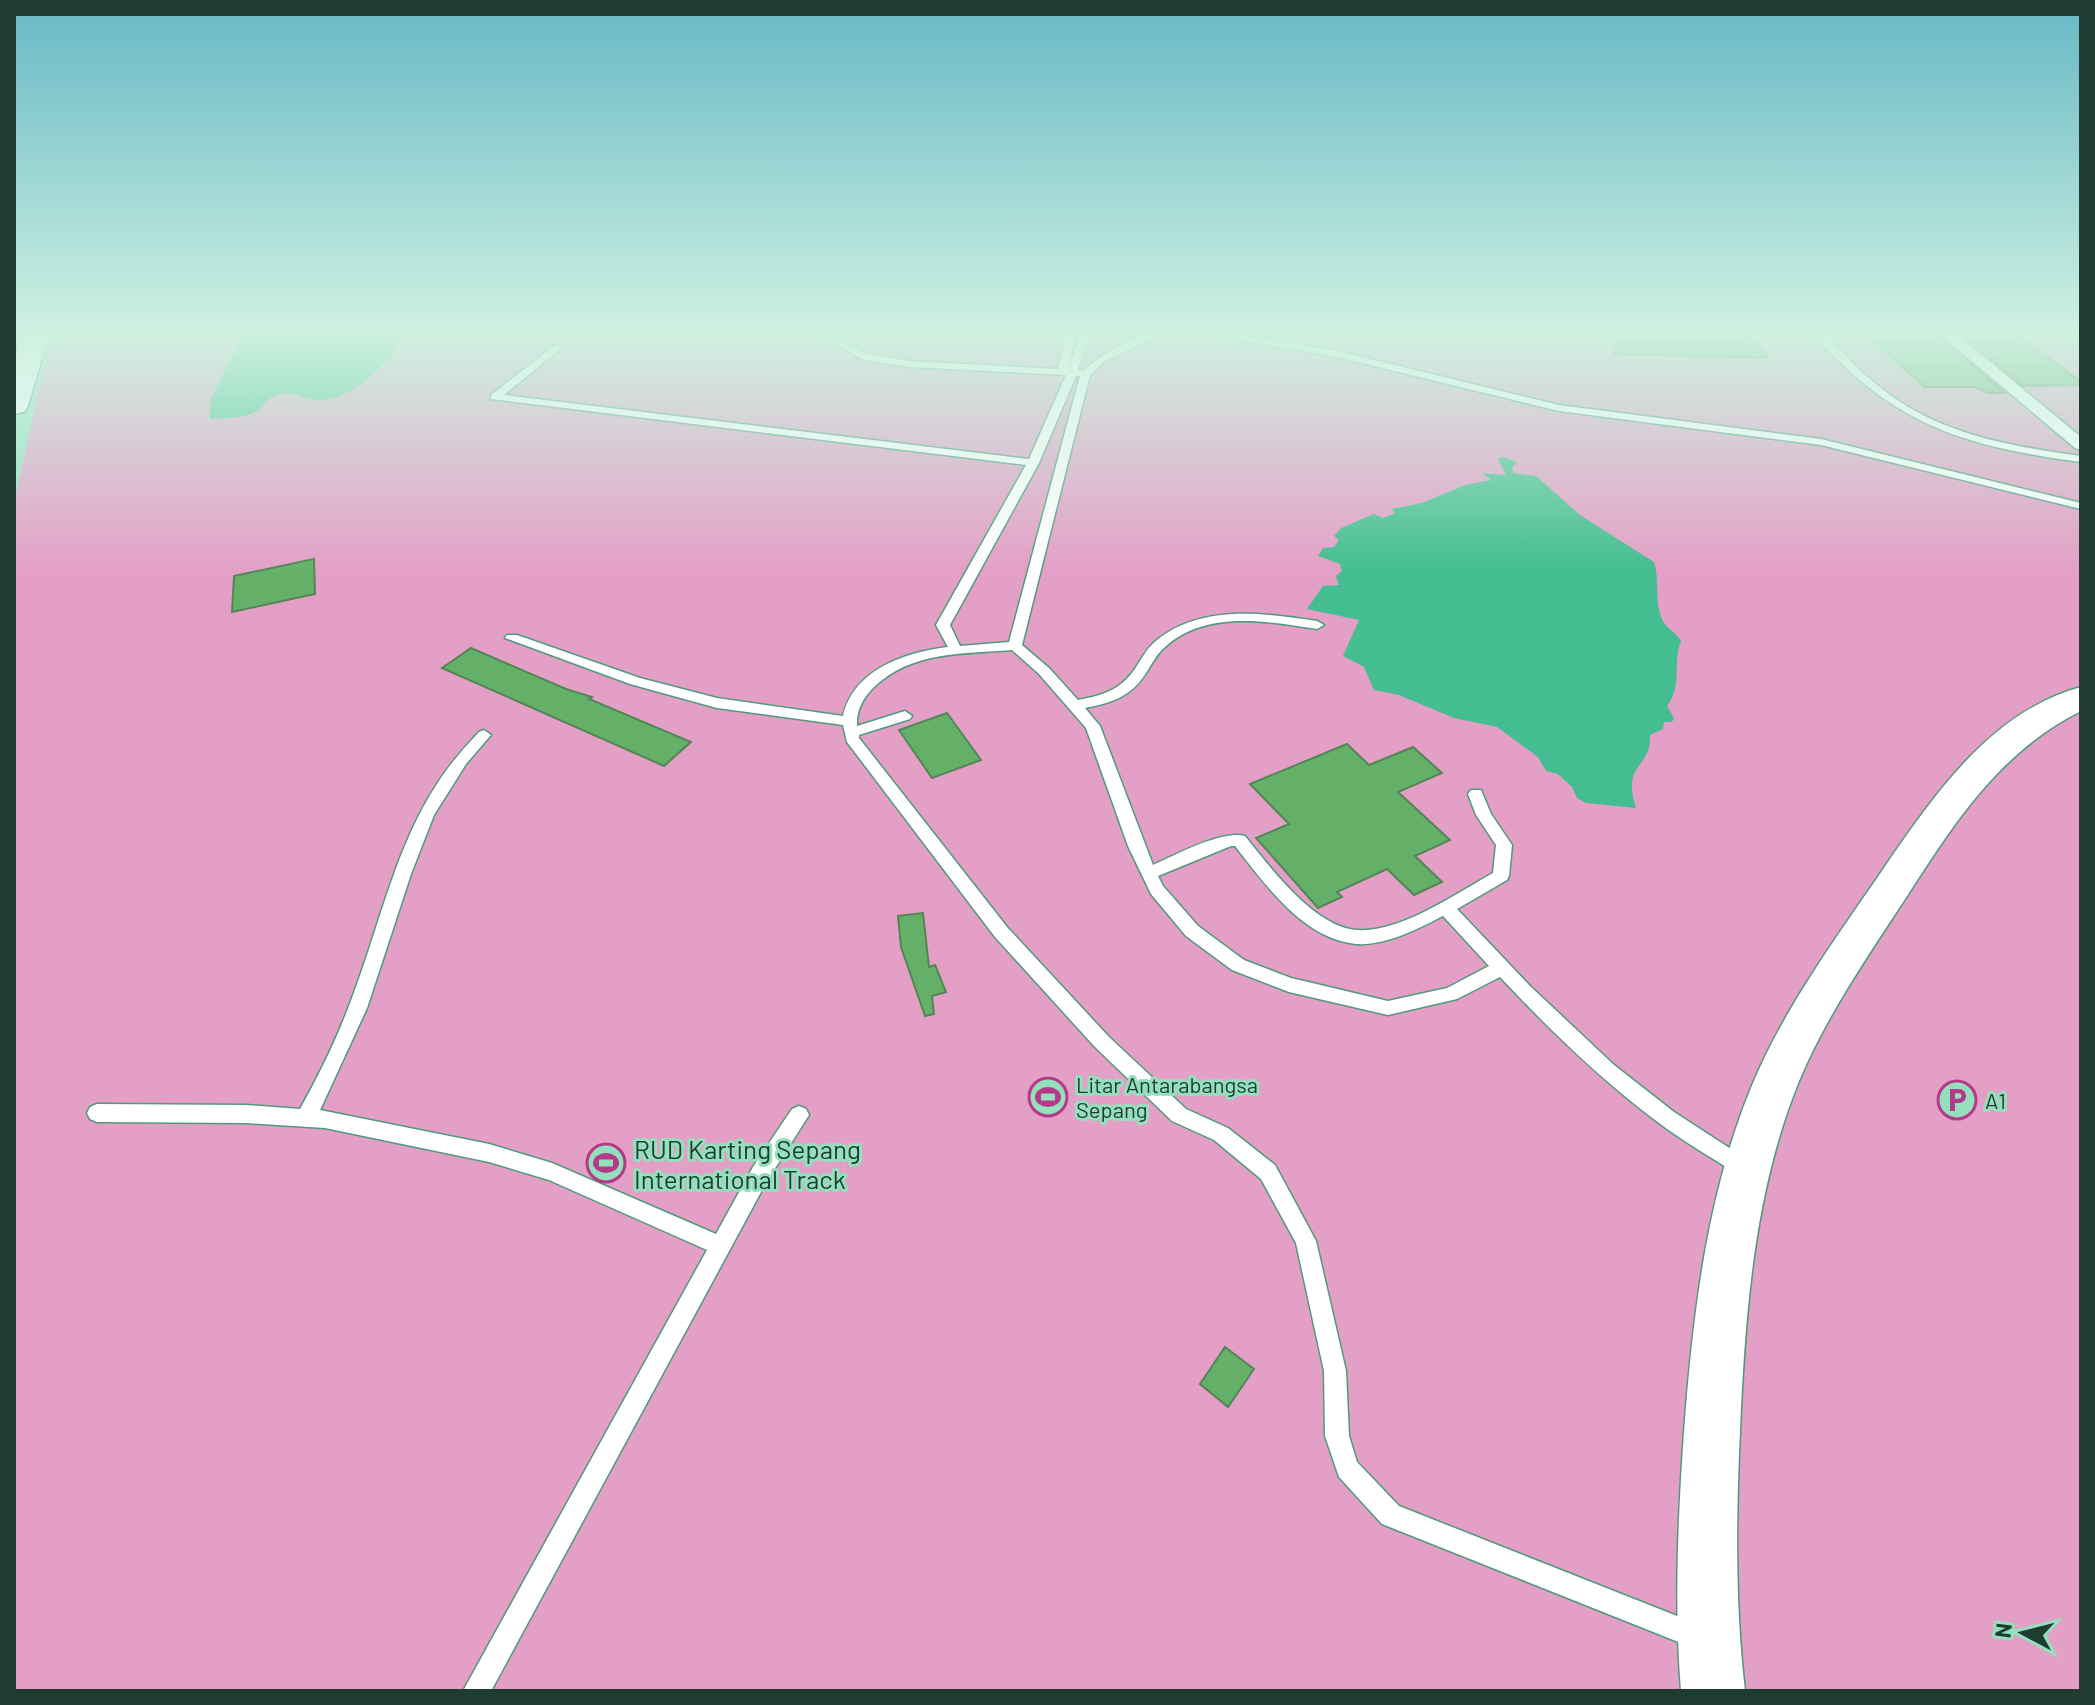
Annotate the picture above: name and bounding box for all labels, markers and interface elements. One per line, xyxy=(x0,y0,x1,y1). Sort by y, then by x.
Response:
place label: Litar Antarabangsa Sepang xyxy=(1076,1071,1258,1122)
sports icon: Litar Antarabangsa Sepang xyxy=(1027,1076,1069,1118)
parking icon: A1 xyxy=(1936,1079,1978,1121)
place label: A1 xyxy=(1985,1087,2006,1113)
place label: RUD Karting Sepang International Track xyxy=(634,1133,861,1194)
sports icon: RUD Karting Sepang International Track xyxy=(585,1142,627,1184)
north arrow xyxy=(1983,1593,2063,1673)
text: N xyxy=(1988,1622,2016,1639)

